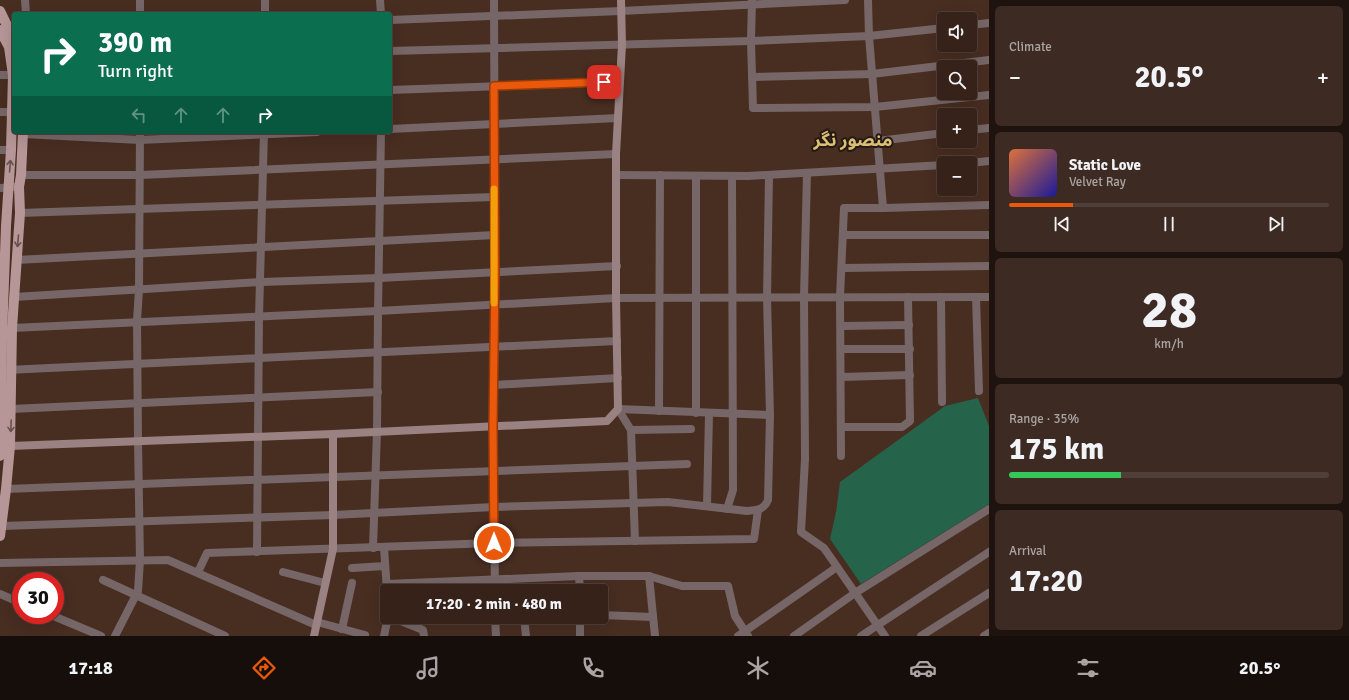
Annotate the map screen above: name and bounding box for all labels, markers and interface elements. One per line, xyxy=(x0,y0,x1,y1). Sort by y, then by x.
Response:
map controls xyxy=(937,12,977,196)
button: sound xyxy=(937,12,977,52)
text: 390 m xyxy=(98,26,172,60)
icon: right xyxy=(32,28,84,80)
text: Climate xyxy=(1009,39,1052,55)
text: 20.5° xyxy=(1134,59,1204,96)
text: Turn right xyxy=(98,60,173,82)
button: search xyxy=(937,60,977,100)
text: − xyxy=(1009,64,1021,91)
text: + xyxy=(1317,64,1329,91)
pin xyxy=(587,65,621,99)
icon: arrive xyxy=(593,71,615,93)
icon: left xyxy=(128,104,150,126)
icon: ahead xyxy=(170,104,192,126)
icon: ahead xyxy=(212,104,234,126)
icon: right xyxy=(254,104,276,126)
button: + xyxy=(937,108,977,148)
district label: منصور نگر xyxy=(812,129,893,151)
button: − xyxy=(937,156,977,196)
text: Static Love xyxy=(1069,156,1141,174)
one-way arrow xyxy=(7,160,14,173)
text: Velvet Ray xyxy=(1069,174,1126,190)
icon: previous xyxy=(1051,213,1073,235)
icon: pause xyxy=(1158,213,1180,235)
icon: next xyxy=(1265,213,1287,235)
one-way arrow xyxy=(14,234,21,247)
text: 28 xyxy=(1141,278,1197,342)
text: km/h xyxy=(1154,336,1184,352)
text: Range · 35% xyxy=(1009,411,1079,427)
one-way arrow xyxy=(7,419,14,432)
text: 175 km xyxy=(1009,431,1104,468)
position arrow xyxy=(473,522,515,564)
text: Arrival xyxy=(1009,543,1046,559)
text: 17:20 xyxy=(1009,563,1083,600)
speed limit sign: 30 xyxy=(12,572,64,624)
text: 17:20 · 2 min · 480 m xyxy=(426,595,562,613)
icon: directions xyxy=(250,654,278,682)
icon: music xyxy=(414,654,442,682)
icon: phone xyxy=(579,654,607,682)
icon: climate xyxy=(744,654,772,682)
icon: car xyxy=(909,654,937,682)
icon: filters xyxy=(1074,654,1102,682)
text: 17:18 xyxy=(68,657,113,679)
text: 20.5° xyxy=(1239,657,1281,679)

